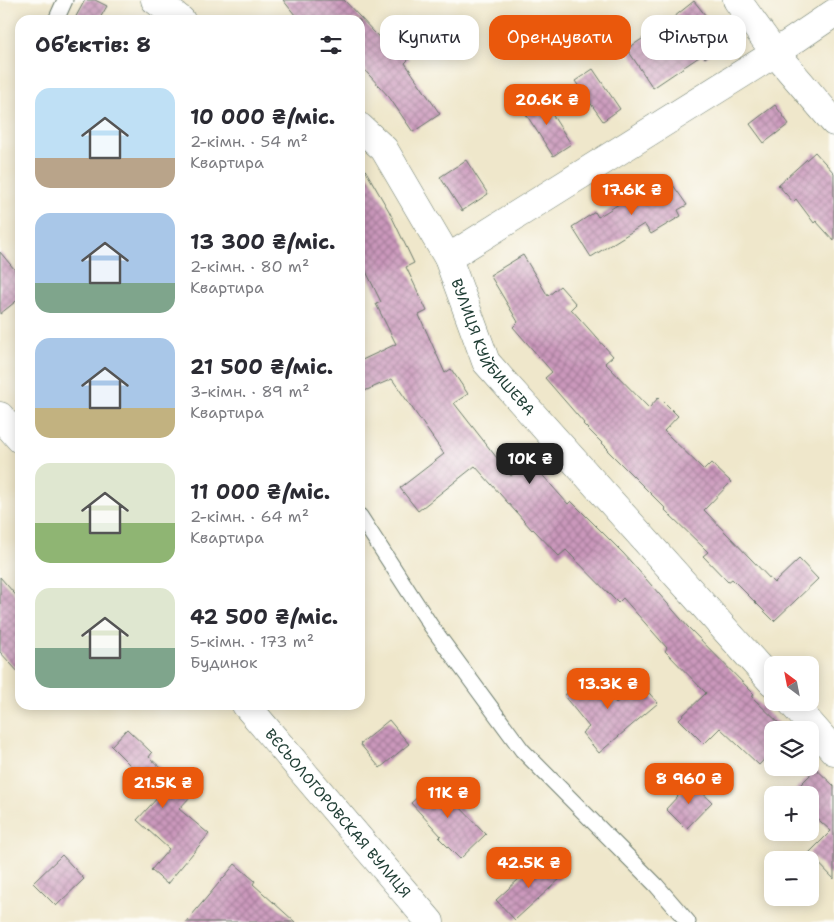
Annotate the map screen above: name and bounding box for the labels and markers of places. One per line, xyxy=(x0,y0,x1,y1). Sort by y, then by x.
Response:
pin: 20.6K ₴ xyxy=(501,84,593,126)
pin: 17.6K ₴ xyxy=(586,174,678,216)
pin: 10K ₴ xyxy=(495,442,565,485)
pin: 13.3K ₴ xyxy=(562,668,654,710)
pin: 8 960 ₴ xyxy=(643,762,735,805)
pin: 21.5K ₴ xyxy=(117,766,209,809)
pin: 11K ₴ xyxy=(413,776,483,819)
pin: 42.5K ₴ xyxy=(483,846,575,889)

